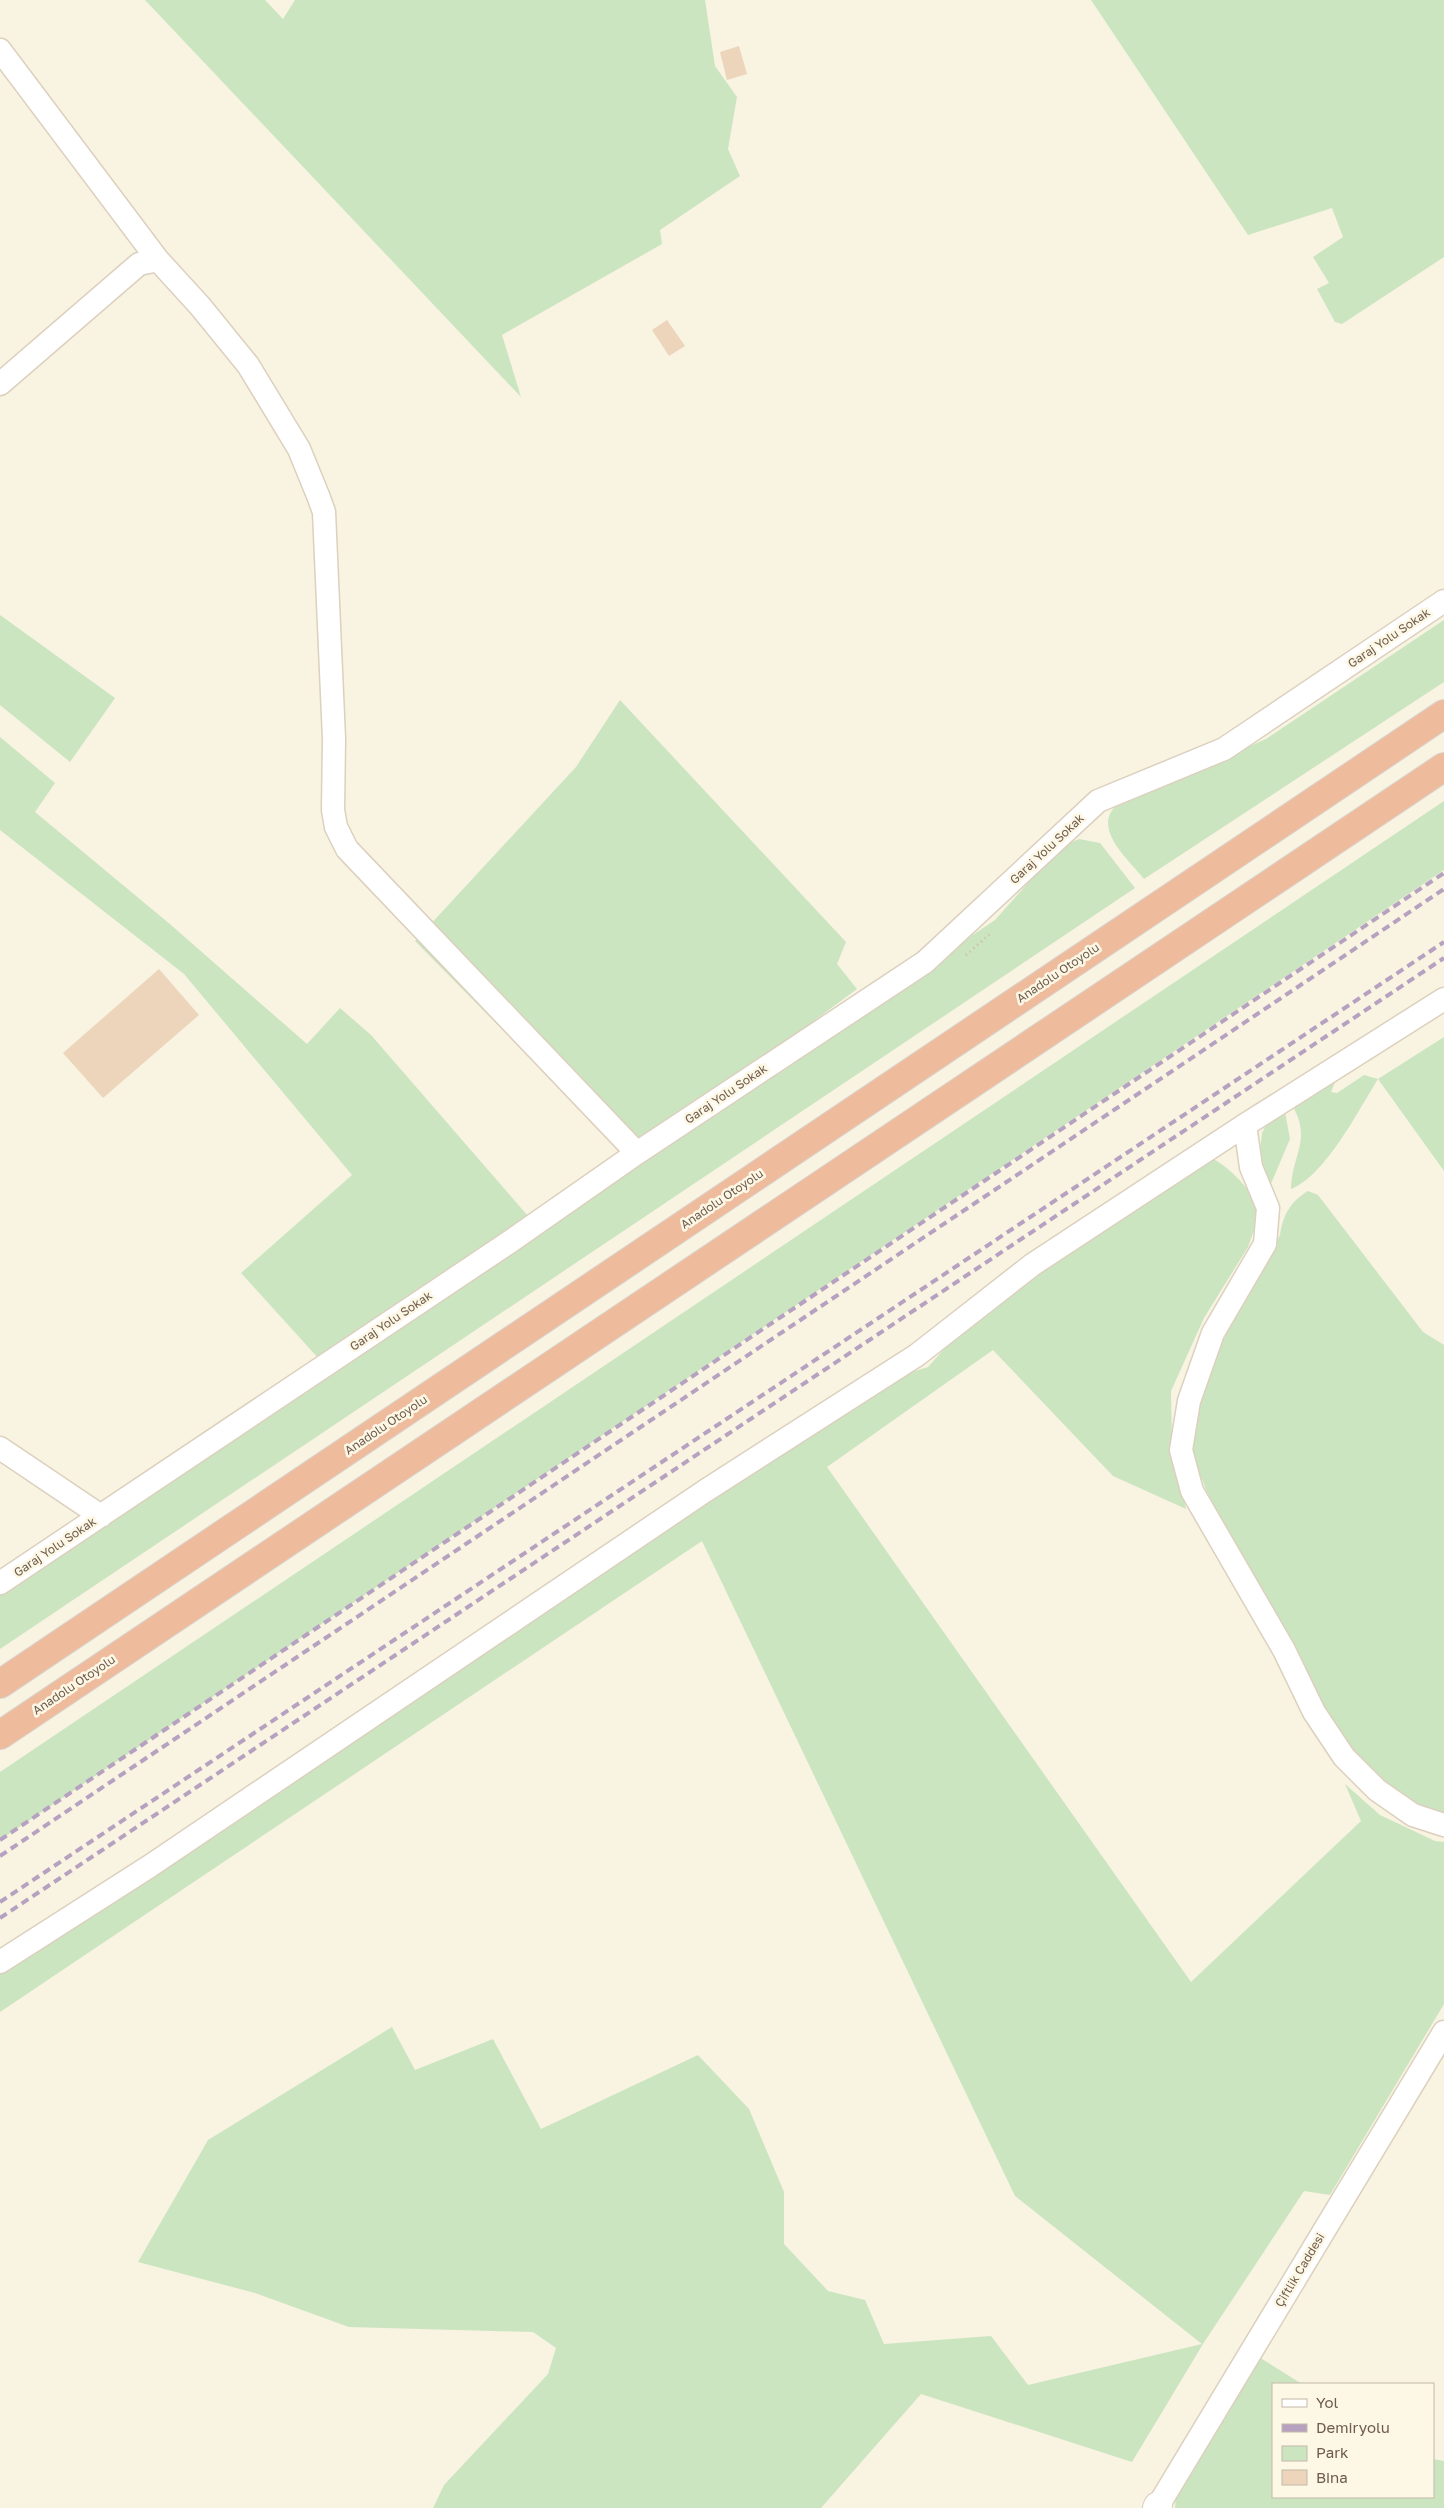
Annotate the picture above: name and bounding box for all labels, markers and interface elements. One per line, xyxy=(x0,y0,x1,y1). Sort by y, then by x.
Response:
street label: Garaj Yolu Sokak xyxy=(1345,604,1433,671)
street label: Garaj Yolu Sokak xyxy=(1006,810,1087,887)
street label: Anadolu Otoyolu xyxy=(1014,939,1102,1006)
street label: Garaj Yolu Sokak xyxy=(682,1060,770,1127)
street label: Anadolu Otoyolu xyxy=(678,1165,766,1232)
street label: Garaj Yolu Sokak xyxy=(347,1287,435,1354)
street label: Anadolu Otoyolu xyxy=(342,1391,430,1458)
street label: Garaj Yolu Sokak xyxy=(11,1513,99,1580)
street label: Anadolu Otoyolu xyxy=(30,1651,118,1718)
street label: Çiftlik Caddesi xyxy=(1272,2230,1328,2309)
legend xyxy=(1272,2383,1434,2498)
text: Yol xyxy=(1316,2393,1338,2411)
text: Demiryolu xyxy=(1316,2418,1390,2436)
text: Park xyxy=(1316,2443,1349,2461)
text: Bina xyxy=(1316,2468,1348,2486)

